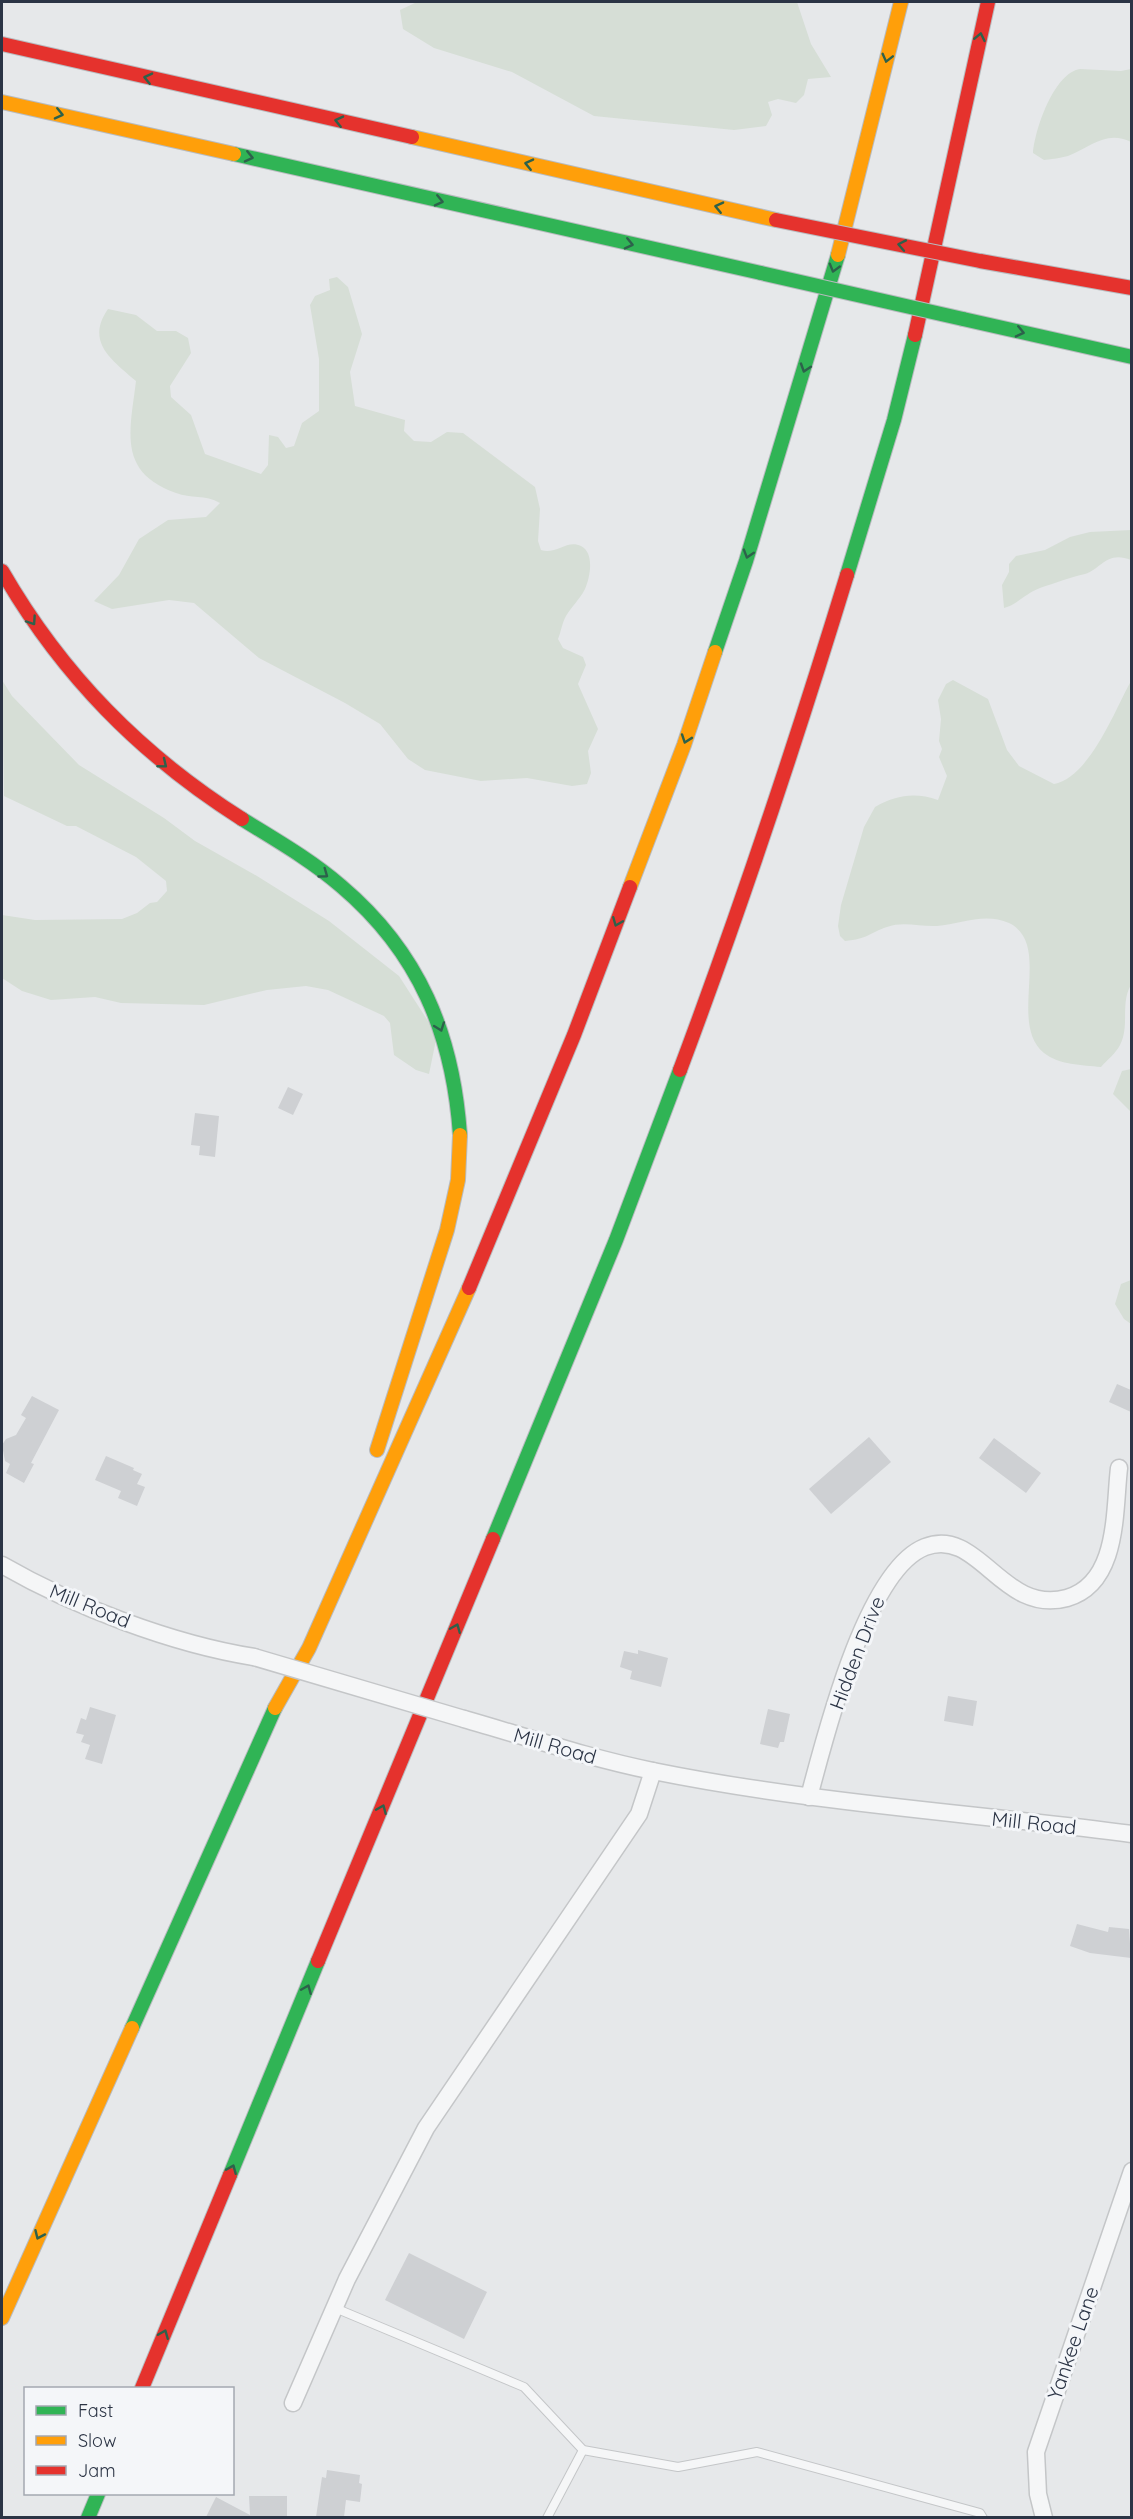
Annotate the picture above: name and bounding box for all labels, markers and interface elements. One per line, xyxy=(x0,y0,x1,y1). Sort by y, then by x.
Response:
one-way arrow xyxy=(973,32,986,42)
one-way arrow xyxy=(882,53,895,63)
one-way arrow xyxy=(144,72,154,85)
one-way arrow xyxy=(53,107,63,120)
one-way arrow xyxy=(334,115,344,128)
one-way arrow xyxy=(243,150,253,163)
one-way arrow xyxy=(524,158,534,171)
one-way arrow xyxy=(434,193,444,206)
one-way arrow xyxy=(714,201,724,214)
one-way arrow xyxy=(624,236,634,249)
one-way arrow xyxy=(897,239,907,252)
one-way arrow xyxy=(829,263,842,273)
one-way arrow xyxy=(1015,325,1025,338)
one-way arrow xyxy=(800,362,812,373)
one-way arrow xyxy=(743,548,755,559)
one-way arrow xyxy=(25,615,37,625)
one-way arrow xyxy=(681,734,694,744)
one-way arrow xyxy=(156,757,167,768)
one-way arrow xyxy=(318,867,329,878)
one-way arrow xyxy=(612,916,624,927)
one-way arrow xyxy=(432,1021,445,1032)
street label: Mill Road xyxy=(46,1578,134,1633)
street label: Hidden Drive xyxy=(823,1593,890,1713)
one-way arrow xyxy=(449,1624,461,1635)
street label: Mill Road xyxy=(511,1722,599,1769)
one-way arrow xyxy=(375,1804,387,1815)
street label: Mill Road xyxy=(990,1806,1078,1839)
one-way arrow xyxy=(300,1984,312,1995)
one-way arrow xyxy=(225,2164,237,2175)
one-way arrow xyxy=(34,2229,46,2240)
street label: Yankee Lane xyxy=(1041,2283,1104,2403)
one-way arrow xyxy=(157,2330,169,2341)
legend xyxy=(24,2387,234,2495)
text: Fast xyxy=(78,2399,113,2422)
text: Slow xyxy=(78,2429,116,2452)
text: Jam xyxy=(78,2459,116,2482)

